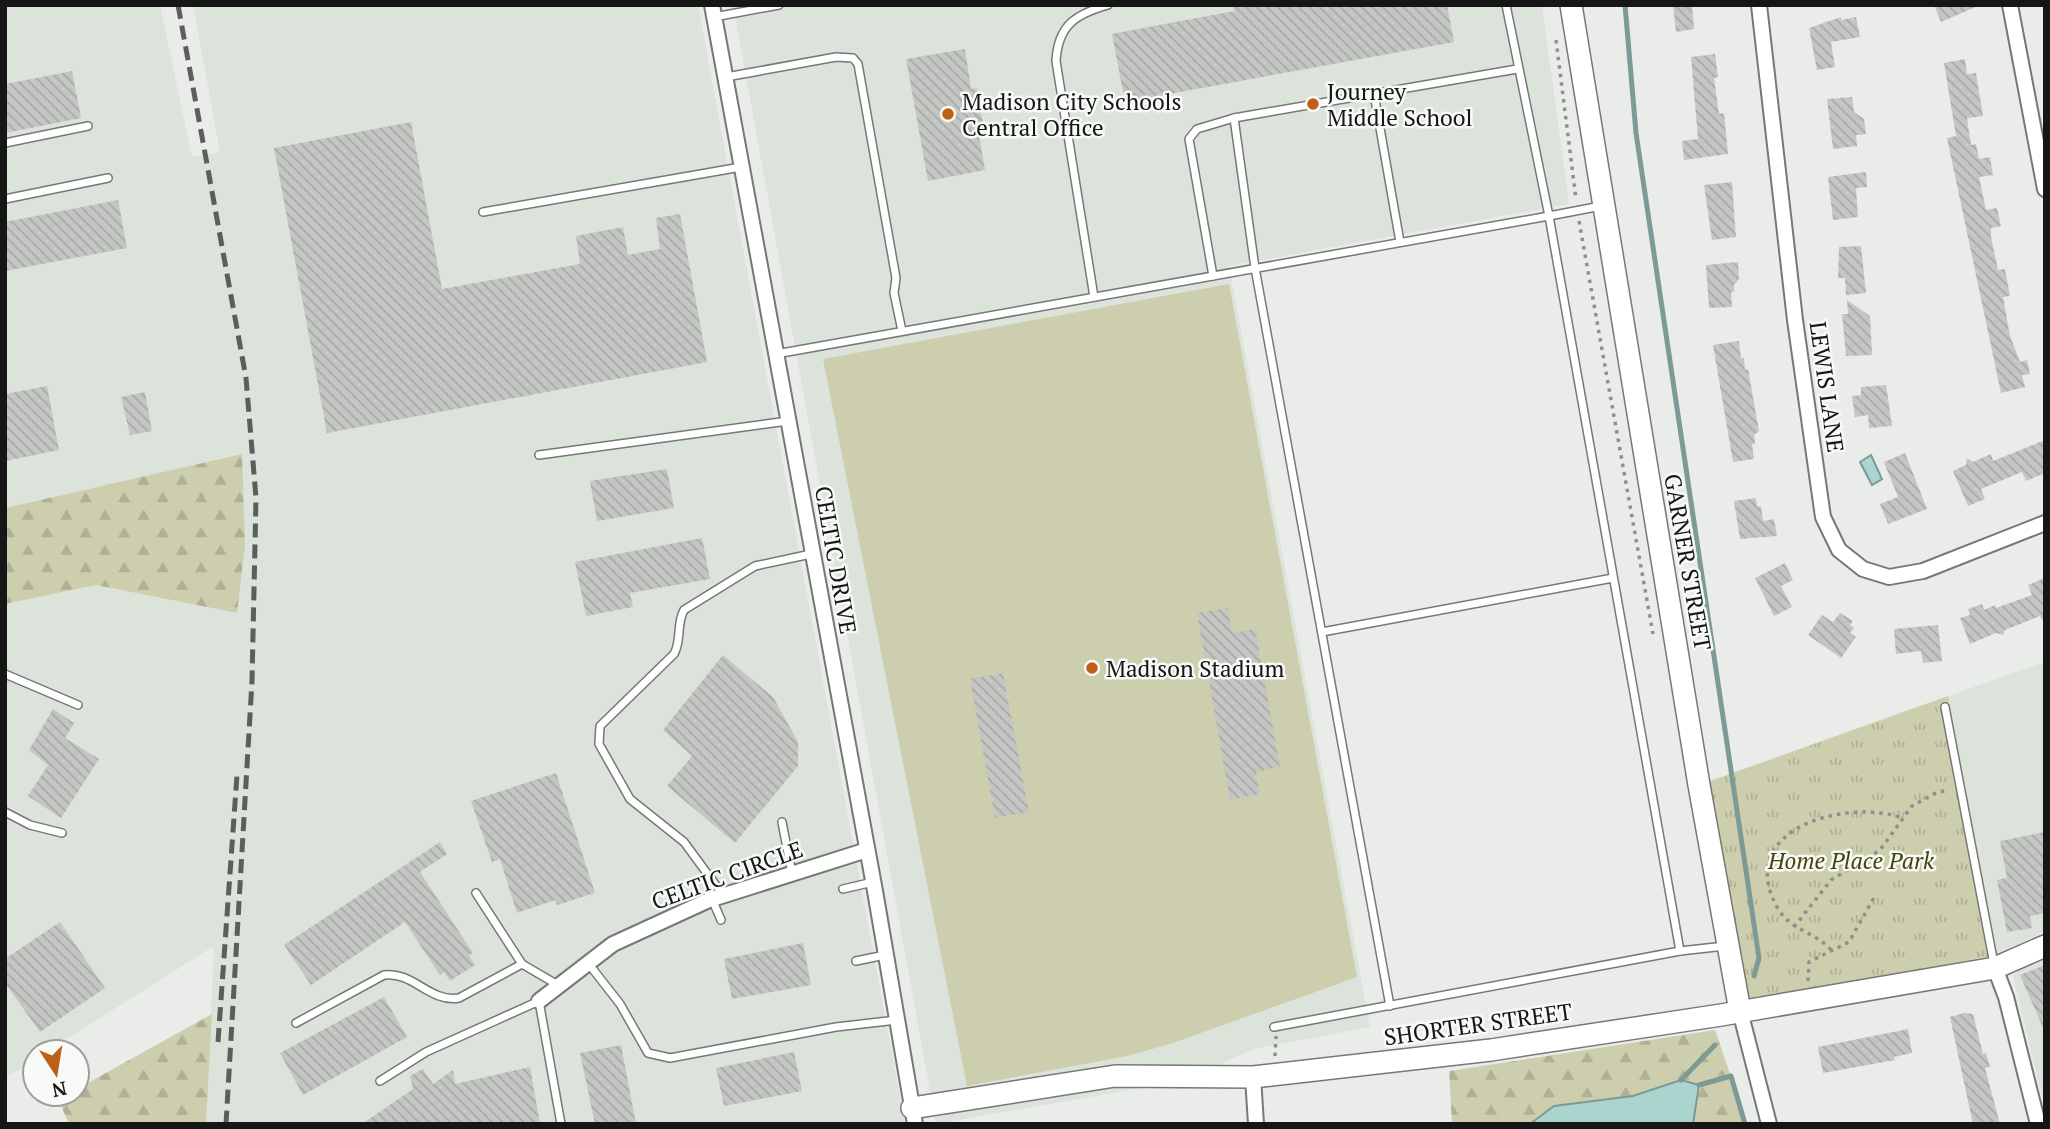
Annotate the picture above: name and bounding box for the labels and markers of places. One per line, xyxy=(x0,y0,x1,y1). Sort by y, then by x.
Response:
place label: Journey Middle School xyxy=(1327,76,1472,133)
place label: Madison City Schools Central Office xyxy=(962,86,1182,143)
marker: Journey Middle School xyxy=(1305,96,1321,112)
marker: Madison City Schools Central Office xyxy=(940,106,956,122)
place label: Madison Stadium xyxy=(1106,653,1285,684)
marker: Madison Stadium xyxy=(1084,660,1100,676)

